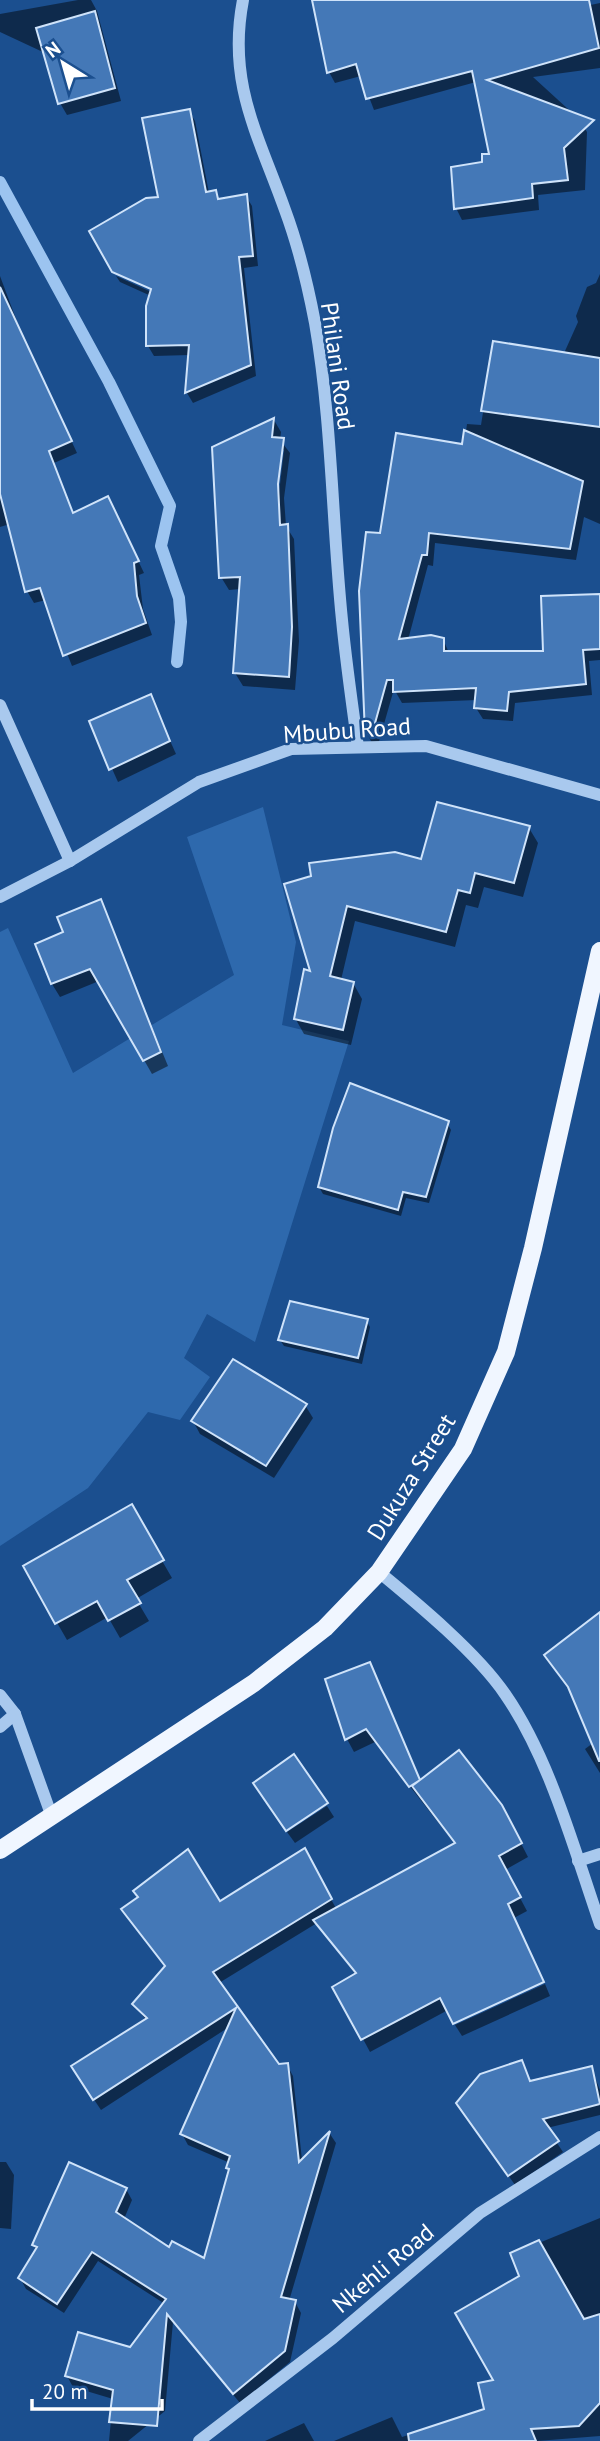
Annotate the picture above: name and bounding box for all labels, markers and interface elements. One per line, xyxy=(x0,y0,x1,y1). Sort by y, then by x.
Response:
north arrow xyxy=(28,28,98,98)
text: N xyxy=(41,36,65,63)
street label: Philani Road xyxy=(314,300,362,432)
street label: Mbubu Road xyxy=(282,710,412,750)
street label: Dukuza Street xyxy=(360,1408,462,1546)
street label: Nkehli Road xyxy=(326,2216,440,2320)
scale bar xyxy=(32,2368,161,2412)
text: 20 m xyxy=(42,2378,88,2405)

